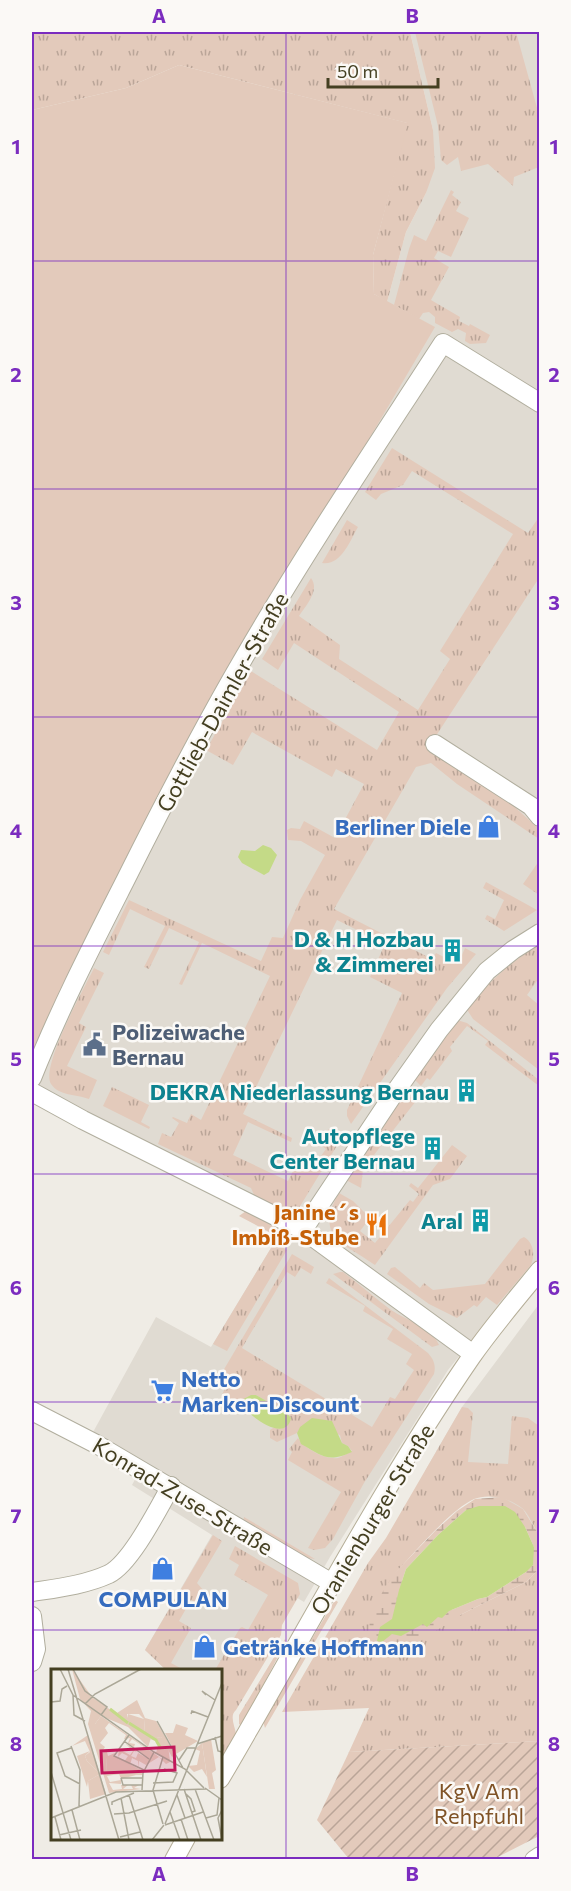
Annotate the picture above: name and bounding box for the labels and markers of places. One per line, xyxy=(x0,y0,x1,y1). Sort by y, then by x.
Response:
place label: Berliner Diele xyxy=(335,813,471,840)
shop icon: Berliner Diele xyxy=(476,813,502,839)
place label: D & H Hozbau & Zimmerei xyxy=(294,925,434,977)
building icon: D & H Hozbau & Zimmerei xyxy=(439,938,465,964)
place label: Polizeiwache Bernau xyxy=(112,1018,245,1070)
public building icon: Polizeiwache Bernau xyxy=(81,1031,107,1057)
place label: DEKRA Niederlassung Bernau xyxy=(150,1078,449,1105)
building icon: DEKRA Niederlassung Bernau xyxy=(454,1078,480,1104)
place label: Autopflege Center Bernau xyxy=(269,1122,415,1174)
building icon: Autopflege Center Bernau xyxy=(420,1135,446,1161)
place label: Janine´s Imbiß-Stube xyxy=(231,1198,359,1250)
place label: Aral xyxy=(421,1207,463,1234)
building icon: Aral xyxy=(468,1207,494,1233)
restaurant icon: Janine´s Imbiß-Stube xyxy=(364,1211,390,1237)
place label: Netto Marken-Discount xyxy=(181,1365,359,1417)
supermarket icon: Netto Marken-Discount xyxy=(150,1378,176,1404)
shop icon: COMPULAN xyxy=(150,1556,176,1582)
place label: COMPULAN xyxy=(98,1585,228,1612)
shop icon: Getränke Hoffmann xyxy=(192,1633,218,1659)
place label: Getränke Hoffmann xyxy=(223,1633,424,1660)

